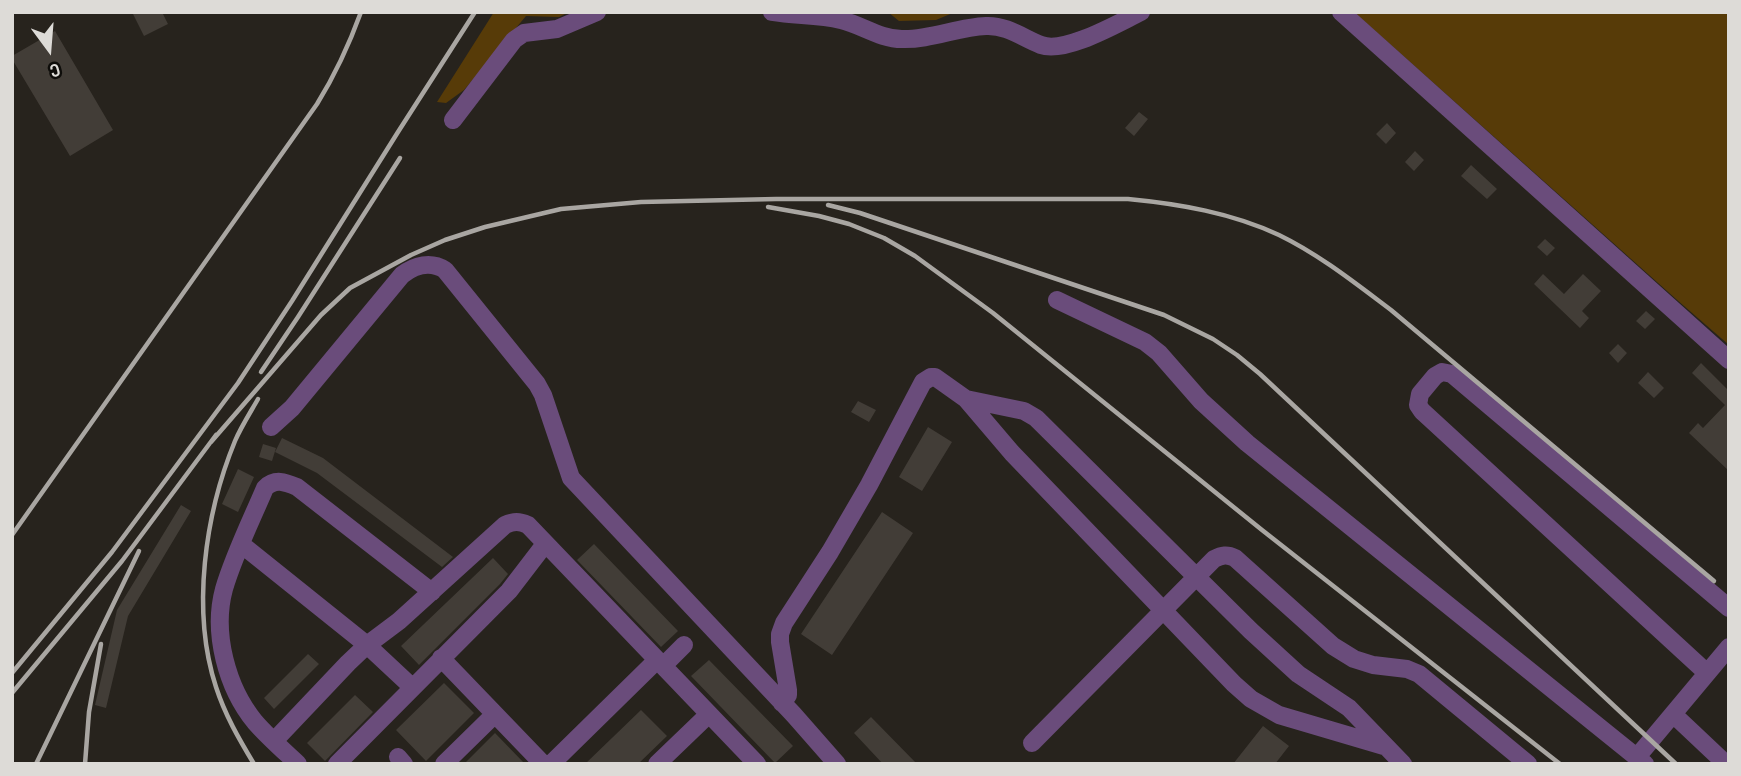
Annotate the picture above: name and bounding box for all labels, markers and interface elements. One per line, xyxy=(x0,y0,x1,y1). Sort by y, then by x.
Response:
north arrow xyxy=(14,14,84,84)
text: С xyxy=(47,57,63,82)

